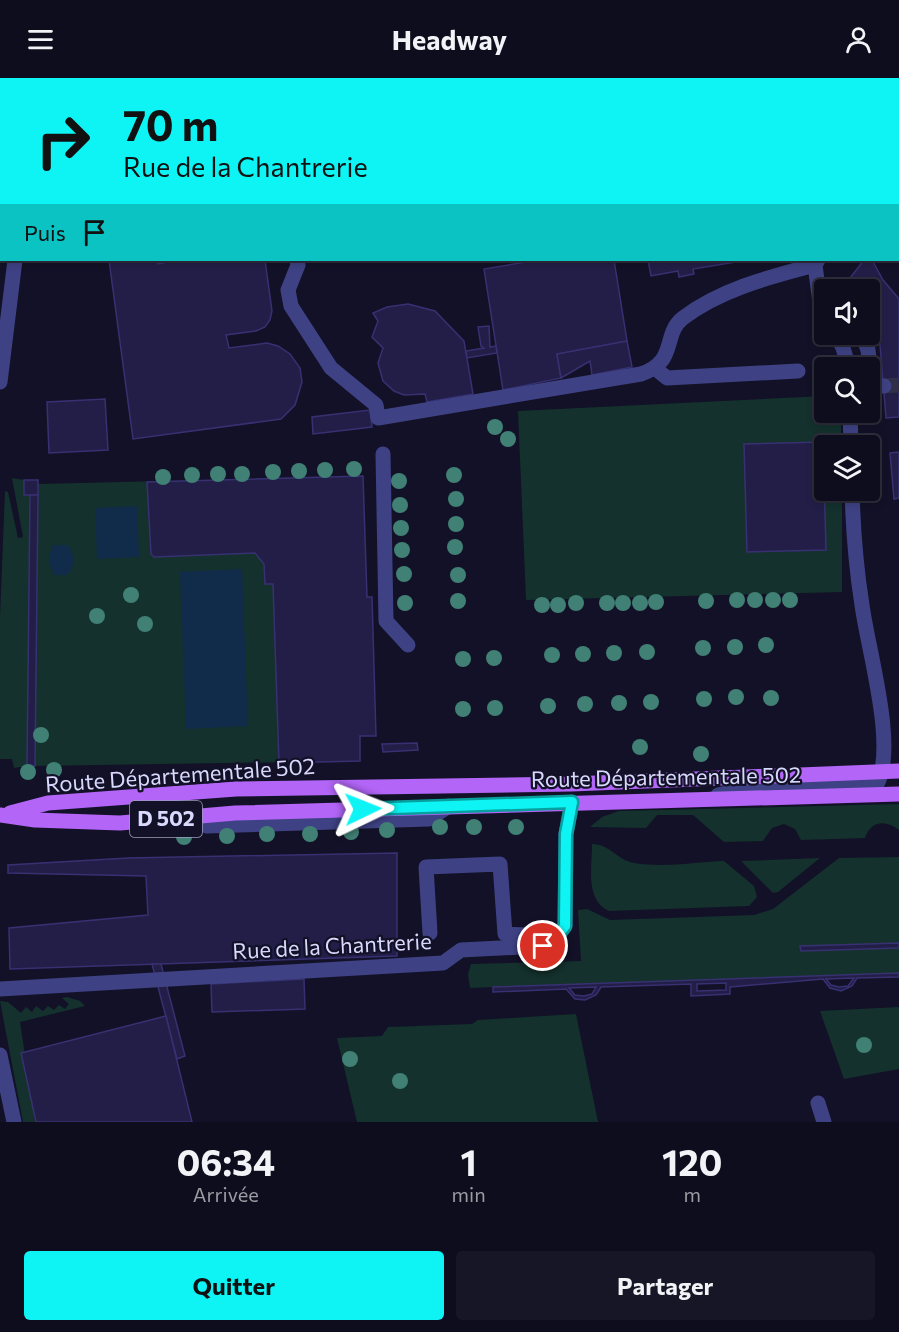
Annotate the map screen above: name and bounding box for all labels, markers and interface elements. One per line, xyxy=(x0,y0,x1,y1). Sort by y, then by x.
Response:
icon: menu xyxy=(24,23,57,56)
text: Headway xyxy=(392,23,507,56)
icon: person xyxy=(842,23,875,56)
text: 70 m xyxy=(123,98,218,150)
icon: right xyxy=(24,102,102,180)
text: Rue de la Chantrerie xyxy=(123,150,368,183)
icon: arrive xyxy=(78,216,111,249)
text: Puis xyxy=(24,219,66,246)
map controls xyxy=(814,279,880,501)
button: sound xyxy=(814,279,880,345)
button: search xyxy=(814,357,880,423)
button: layers xyxy=(814,435,880,501)
street label: Route Départementale 502 xyxy=(44,752,316,797)
street label: Route Départementale 502 xyxy=(531,761,801,792)
position arrow xyxy=(331,777,395,841)
road number: D 502 xyxy=(130,801,202,837)
pin xyxy=(517,920,568,971)
street label: Rue de la Chantrerie xyxy=(232,927,432,964)
icon: arrive xyxy=(526,929,559,962)
text: 06:34 xyxy=(176,1139,275,1183)
text: 1 xyxy=(460,1139,477,1183)
text: 120 xyxy=(662,1139,723,1183)
text: Arrivée xyxy=(193,1182,259,1206)
text: min xyxy=(452,1182,486,1206)
text: m xyxy=(684,1182,701,1206)
button: Quitter xyxy=(24,1251,444,1320)
button: Partager xyxy=(456,1251,875,1320)

